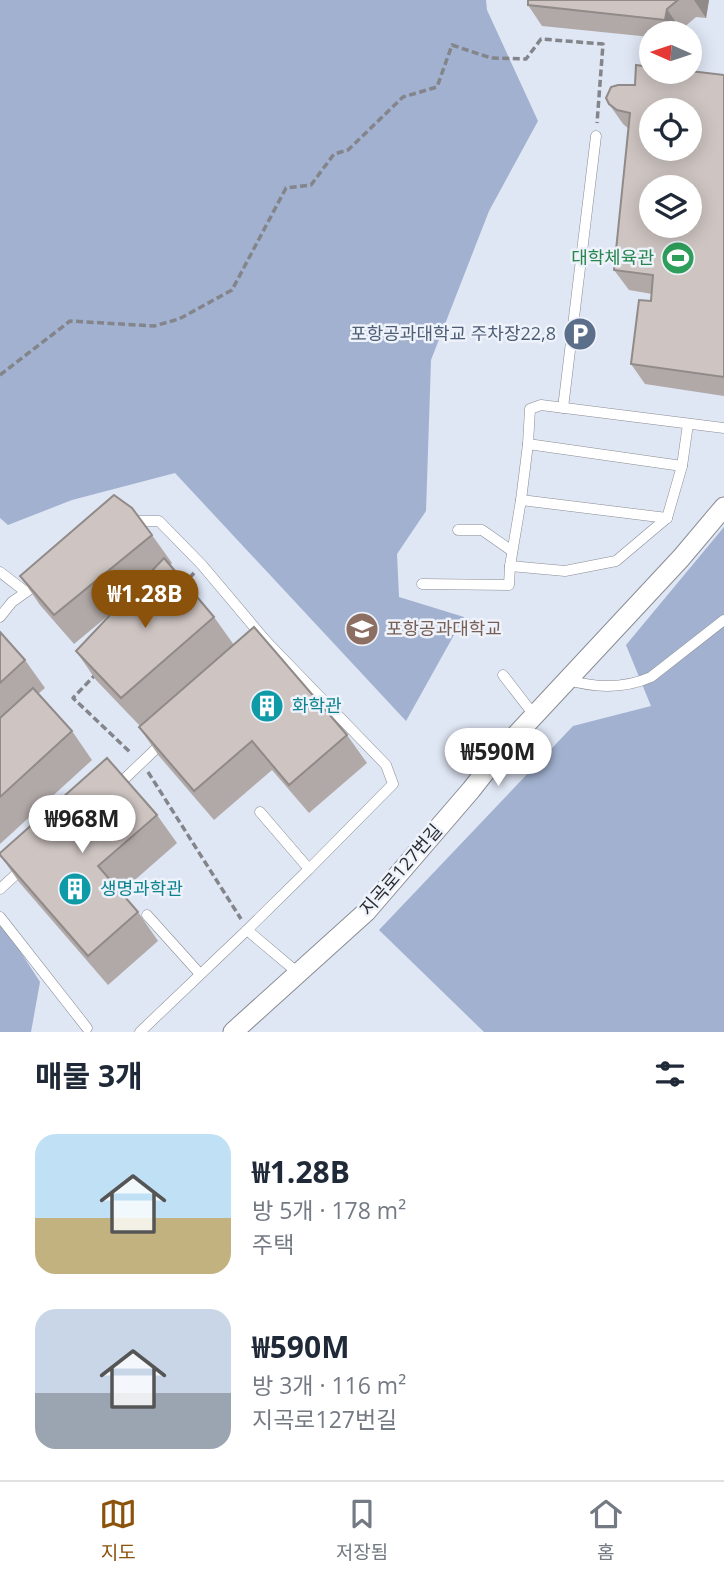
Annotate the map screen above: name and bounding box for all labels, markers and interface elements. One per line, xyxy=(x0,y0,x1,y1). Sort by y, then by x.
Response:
north arrow xyxy=(639,21,702,84)
map controls xyxy=(639,21,702,238)
button: locate xyxy=(639,98,702,161)
button: layers xyxy=(639,175,702,238)
sports icon: 대학체육관 xyxy=(659,239,697,277)
place label: 대학체육관 xyxy=(571,245,654,269)
parking icon: 포항공과대학교 주차장22,8 xyxy=(561,315,599,353)
place label: 포항공과대학교 주차장22,8 xyxy=(350,321,556,345)
pin: ₩1.28B xyxy=(88,570,202,630)
text: ₩1.28B xyxy=(107,577,183,609)
school or university icon: 포항공과대학교 xyxy=(343,610,381,648)
place label: 포항공과대학교 xyxy=(386,616,502,640)
building icon: 화학관 xyxy=(248,687,286,725)
place label: 화학관 xyxy=(292,693,342,717)
pin: ₩590M xyxy=(449,728,547,788)
text: ₩590M xyxy=(461,735,535,767)
pin: ₩968M xyxy=(33,796,131,855)
text: ₩968M xyxy=(45,802,119,834)
street label: 지곡로127번길 xyxy=(354,819,447,920)
building icon: 생명과학관 xyxy=(56,870,94,908)
place label: 생명과학관 xyxy=(100,876,183,900)
text: 매물 3개 xyxy=(35,1055,143,1096)
icon: filters xyxy=(651,1055,689,1093)
text: ₩1.28B xyxy=(252,1151,350,1192)
icon: home xyxy=(91,1162,175,1246)
text: 방 5개 · 178 m² xyxy=(252,1194,406,1226)
text: 주택 xyxy=(252,1228,294,1260)
text: ₩590M xyxy=(252,1326,349,1367)
icon: home xyxy=(91,1337,175,1421)
text: 방 3개 · 116 m² xyxy=(252,1369,406,1401)
text: 지곡로127번길 xyxy=(252,1403,397,1435)
tab: 지도 xyxy=(99,1495,137,1565)
tab: 저장됨 xyxy=(336,1495,388,1565)
tab: 홈 xyxy=(587,1495,625,1565)

